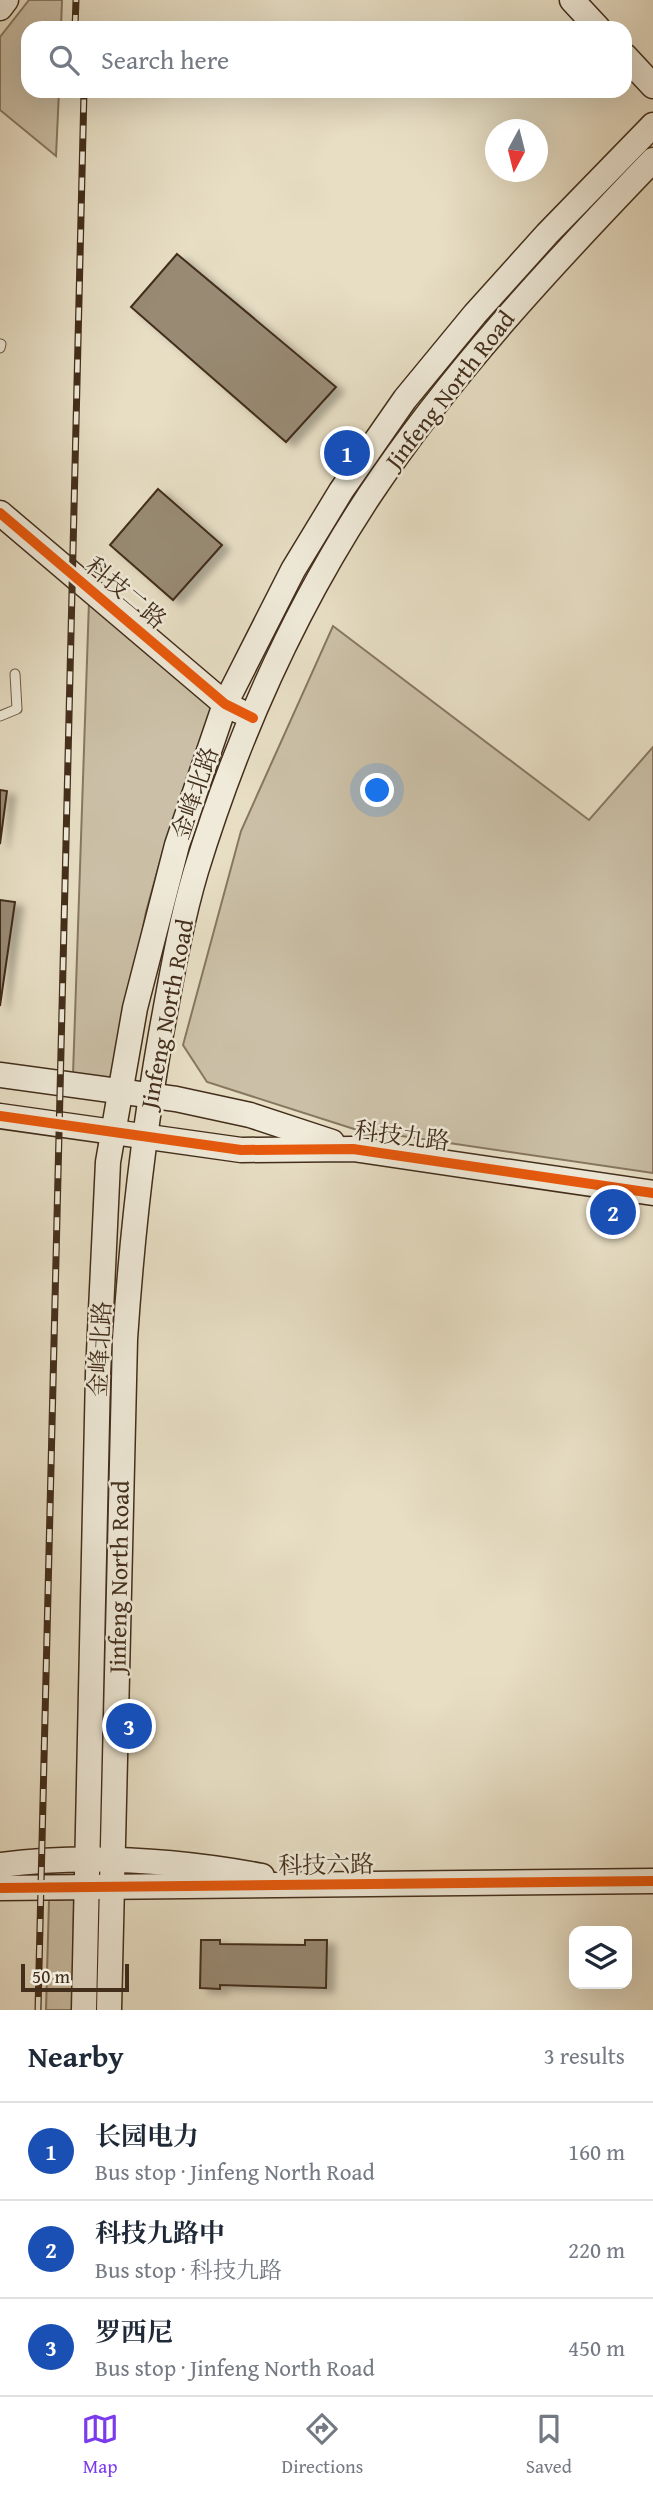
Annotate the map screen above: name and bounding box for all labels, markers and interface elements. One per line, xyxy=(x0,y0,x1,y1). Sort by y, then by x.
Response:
search box xyxy=(21,21,632,98)
text: Search here xyxy=(101,40,229,79)
icon: search xyxy=(45,41,83,79)
north arrow xyxy=(485,119,548,182)
street label: Jinfeng North Road xyxy=(375,303,523,479)
pin: 1 xyxy=(324,427,370,479)
street label: 科技二路 xyxy=(78,548,174,637)
street label: 金峰北路 xyxy=(162,742,227,844)
your location xyxy=(360,773,394,807)
street label: Jinfeng North Road xyxy=(130,916,202,1115)
street label: 科技九路 xyxy=(352,1112,452,1159)
pin: 2 xyxy=(590,1186,636,1238)
street label: 金峰北路 xyxy=(80,1300,119,1398)
street label: Jinfeng North Road xyxy=(99,1480,138,1677)
pin: 3 xyxy=(106,1700,152,1752)
street label: 科技六路 xyxy=(278,1846,374,1883)
map controls xyxy=(569,1926,632,1989)
button: layers xyxy=(569,1926,632,1989)
scale bar xyxy=(21,1961,130,1993)
text: 50 m xyxy=(32,1962,70,1990)
text: Nearby xyxy=(28,2034,124,2078)
text: 3 results xyxy=(544,2039,625,2072)
text: 长园电力 xyxy=(95,2116,199,2155)
text: 1 xyxy=(45,2135,57,2168)
text: 160 m xyxy=(568,2135,625,2168)
text: Bus stop · Jinfeng North Road xyxy=(95,2155,375,2188)
text: 科技九路中 xyxy=(95,2213,225,2252)
text: 2 xyxy=(45,2233,57,2266)
text: 220 m xyxy=(568,2233,625,2266)
text: Bus stop · 科技九路 xyxy=(95,2253,282,2286)
text: 罗西尼 xyxy=(95,2312,173,2351)
text: 3 xyxy=(45,2331,57,2364)
text: 450 m xyxy=(568,2331,625,2364)
text: Bus stop · Jinfeng North Road xyxy=(95,2351,375,2384)
tab: Map xyxy=(81,2410,119,2480)
tab: Directions xyxy=(282,2410,363,2480)
tab: Saved xyxy=(526,2410,572,2480)

